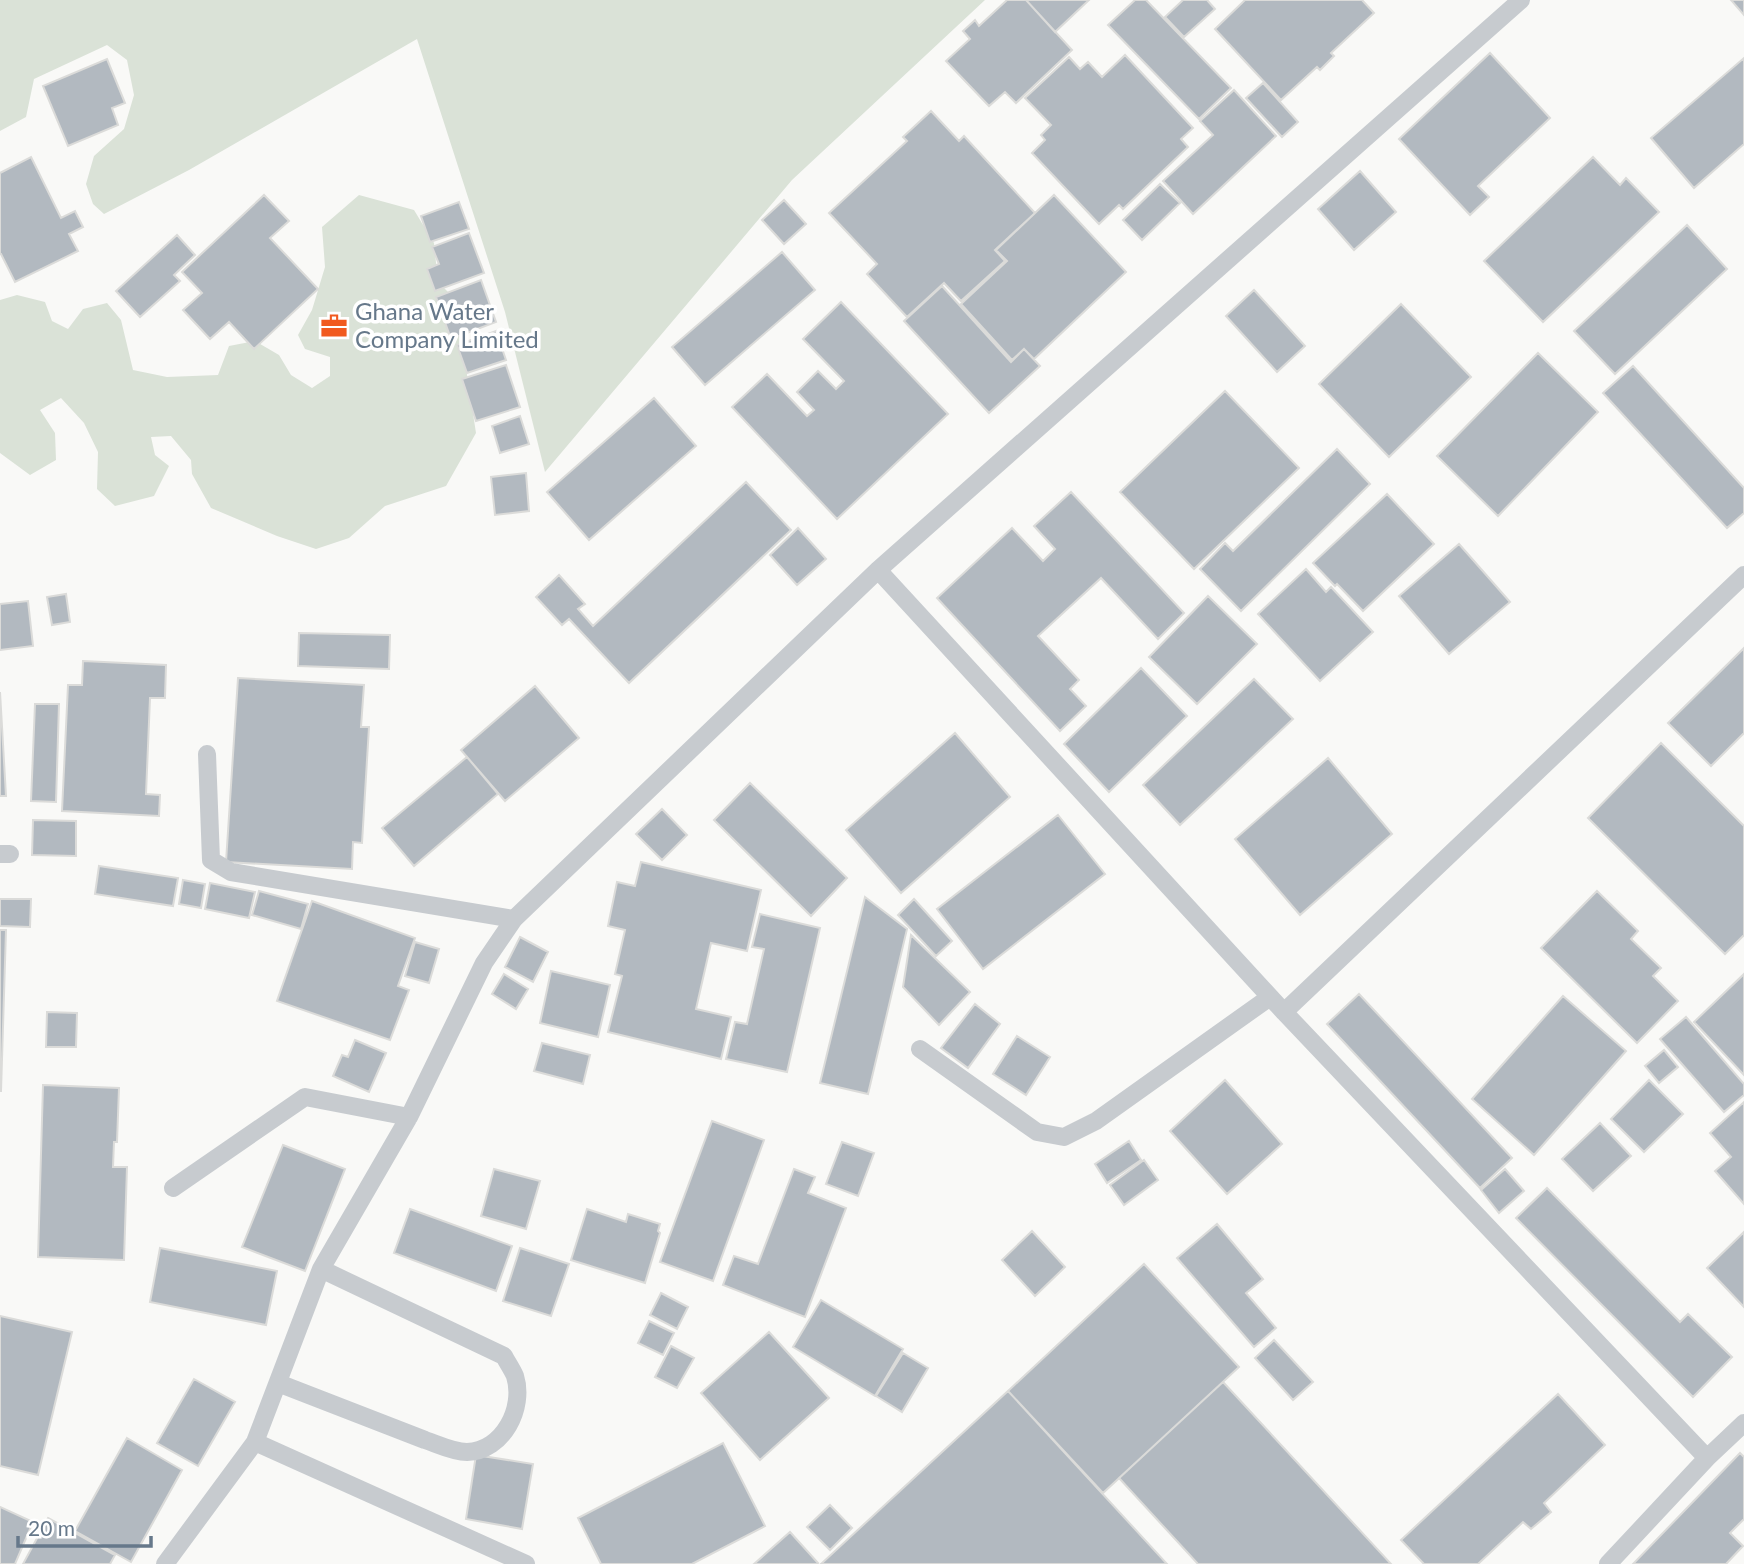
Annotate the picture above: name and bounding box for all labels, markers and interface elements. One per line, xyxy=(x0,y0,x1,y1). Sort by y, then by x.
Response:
place label: Ghana Water Company Limited xyxy=(355,296,539,353)
office icon: Ghana Water Company Limited xyxy=(319,311,349,341)
scale bar xyxy=(18,1504,150,1548)
text: 20 m xyxy=(28,1515,75,1540)

